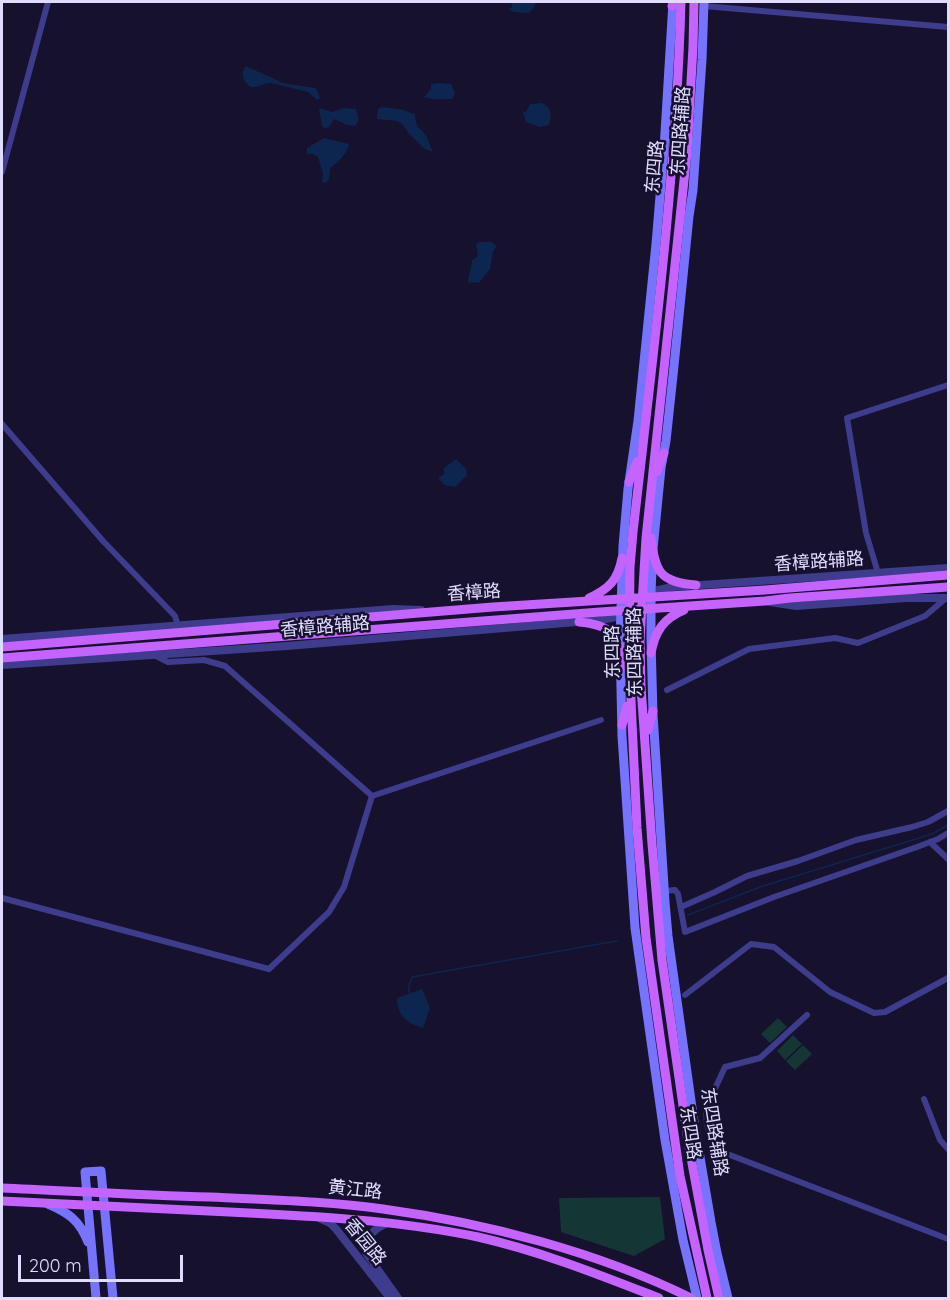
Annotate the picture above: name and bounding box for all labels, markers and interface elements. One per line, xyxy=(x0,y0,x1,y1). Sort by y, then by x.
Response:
street label: 东四路辅路 xyxy=(667,85,695,177)
street label: 东四路 xyxy=(642,139,668,195)
street label: 香樟路辅路 xyxy=(773,548,865,576)
street label: 香樟路 xyxy=(446,580,502,606)
street label: 东四路辅路 xyxy=(623,607,647,697)
street label: 香樟路辅路 xyxy=(279,612,371,642)
street label: 东四路 xyxy=(602,625,624,679)
street label: 东四路辅路 xyxy=(696,1086,732,1178)
street label: 东四路 xyxy=(675,1105,705,1161)
street label: 黄江路 xyxy=(327,1176,383,1204)
street label: 香园路 xyxy=(340,1214,390,1270)
scale bar xyxy=(21,1243,186,1281)
text: 200 m xyxy=(29,1254,82,1277)

